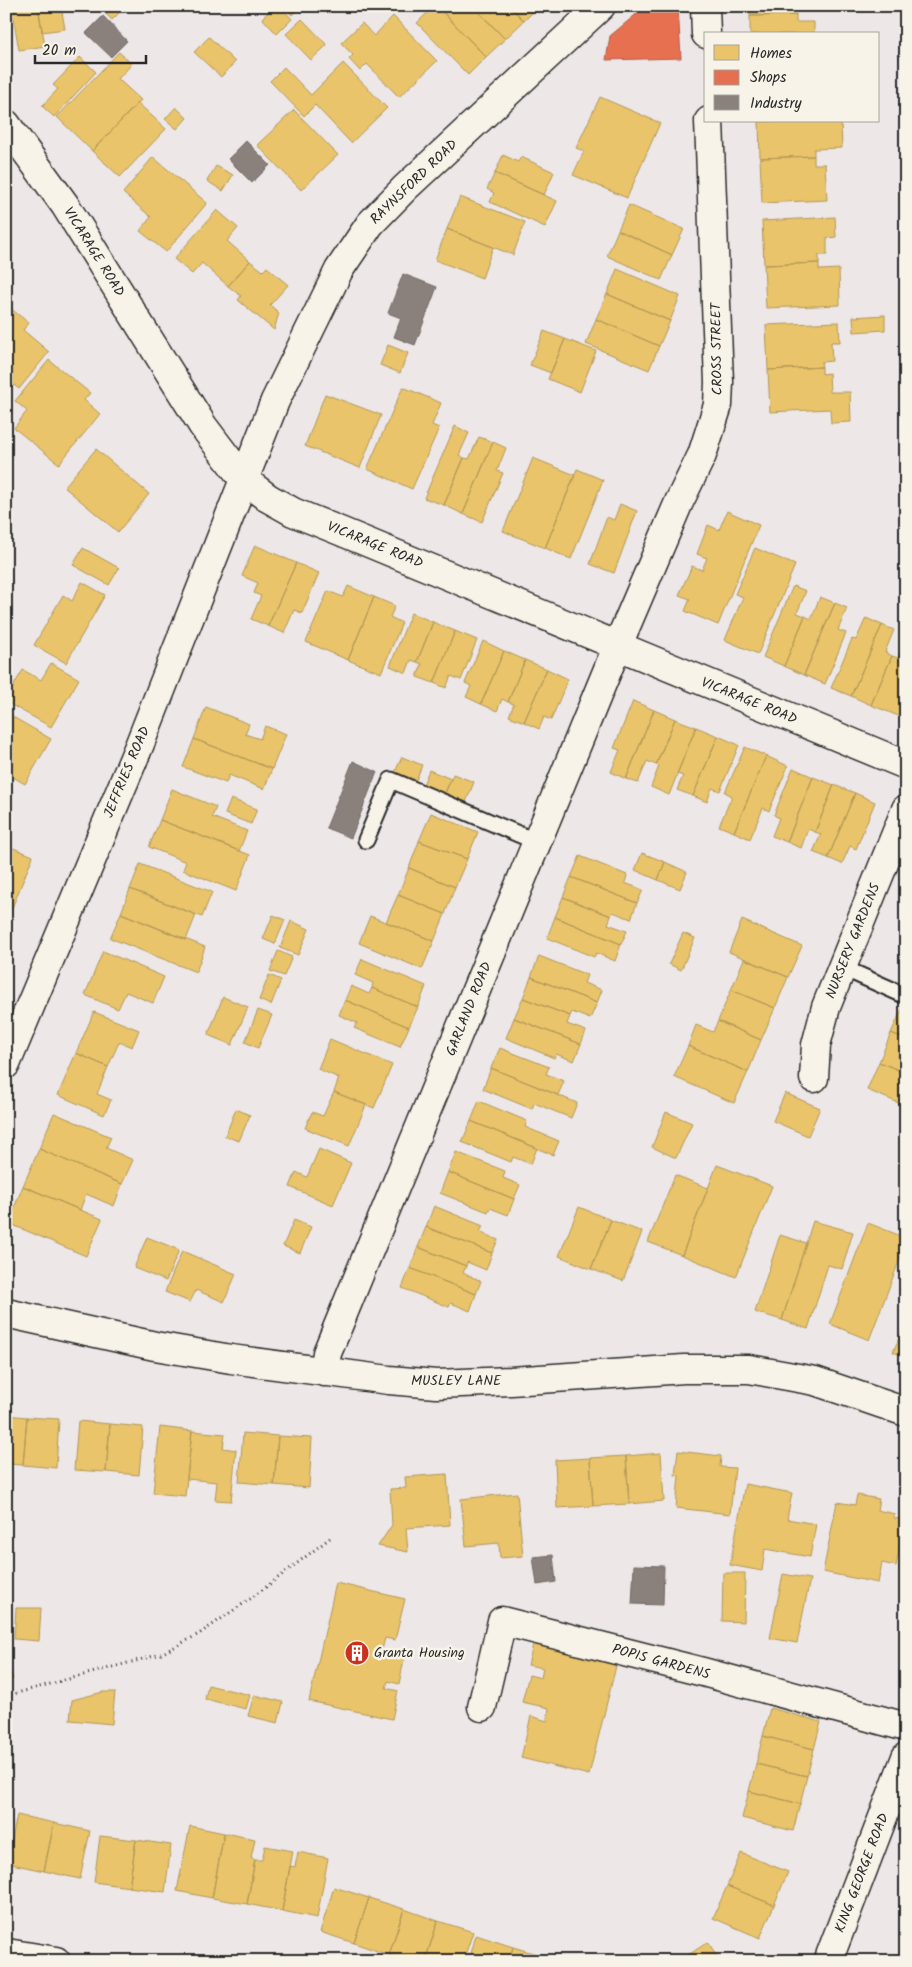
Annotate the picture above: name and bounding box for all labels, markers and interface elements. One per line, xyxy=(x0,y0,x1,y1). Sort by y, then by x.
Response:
scale bar xyxy=(35,32,146,64)
legend xyxy=(704,32,880,122)
text: 20 m xyxy=(42,39,76,63)
text: Homes xyxy=(750,42,793,66)
text: Shops xyxy=(750,66,787,90)
text: Industry xyxy=(750,92,803,116)
street label: RAYNSFORD ROAD xyxy=(365,134,463,230)
street label: VICARAGE ROAD xyxy=(58,203,130,301)
street label: CROSS STREET xyxy=(705,301,729,395)
street label: VICARAGE ROAD xyxy=(324,516,426,574)
street label: VICARAGE ROAD xyxy=(698,672,800,730)
street label: JEFFRIES ROAD xyxy=(98,723,156,821)
street label: NURSERY GARDENS xyxy=(820,879,886,1002)
street label: GARLAND ROAD xyxy=(440,959,498,1059)
street label: MUSLEY LANE xyxy=(411,1370,502,1392)
street label: POPIS GARDENS xyxy=(610,1638,713,1686)
building icon: Granta Housing xyxy=(344,1640,370,1666)
place label: Granta Housing xyxy=(374,1642,465,1664)
street label: KING GEORGE ROAD xyxy=(829,1810,895,1936)

